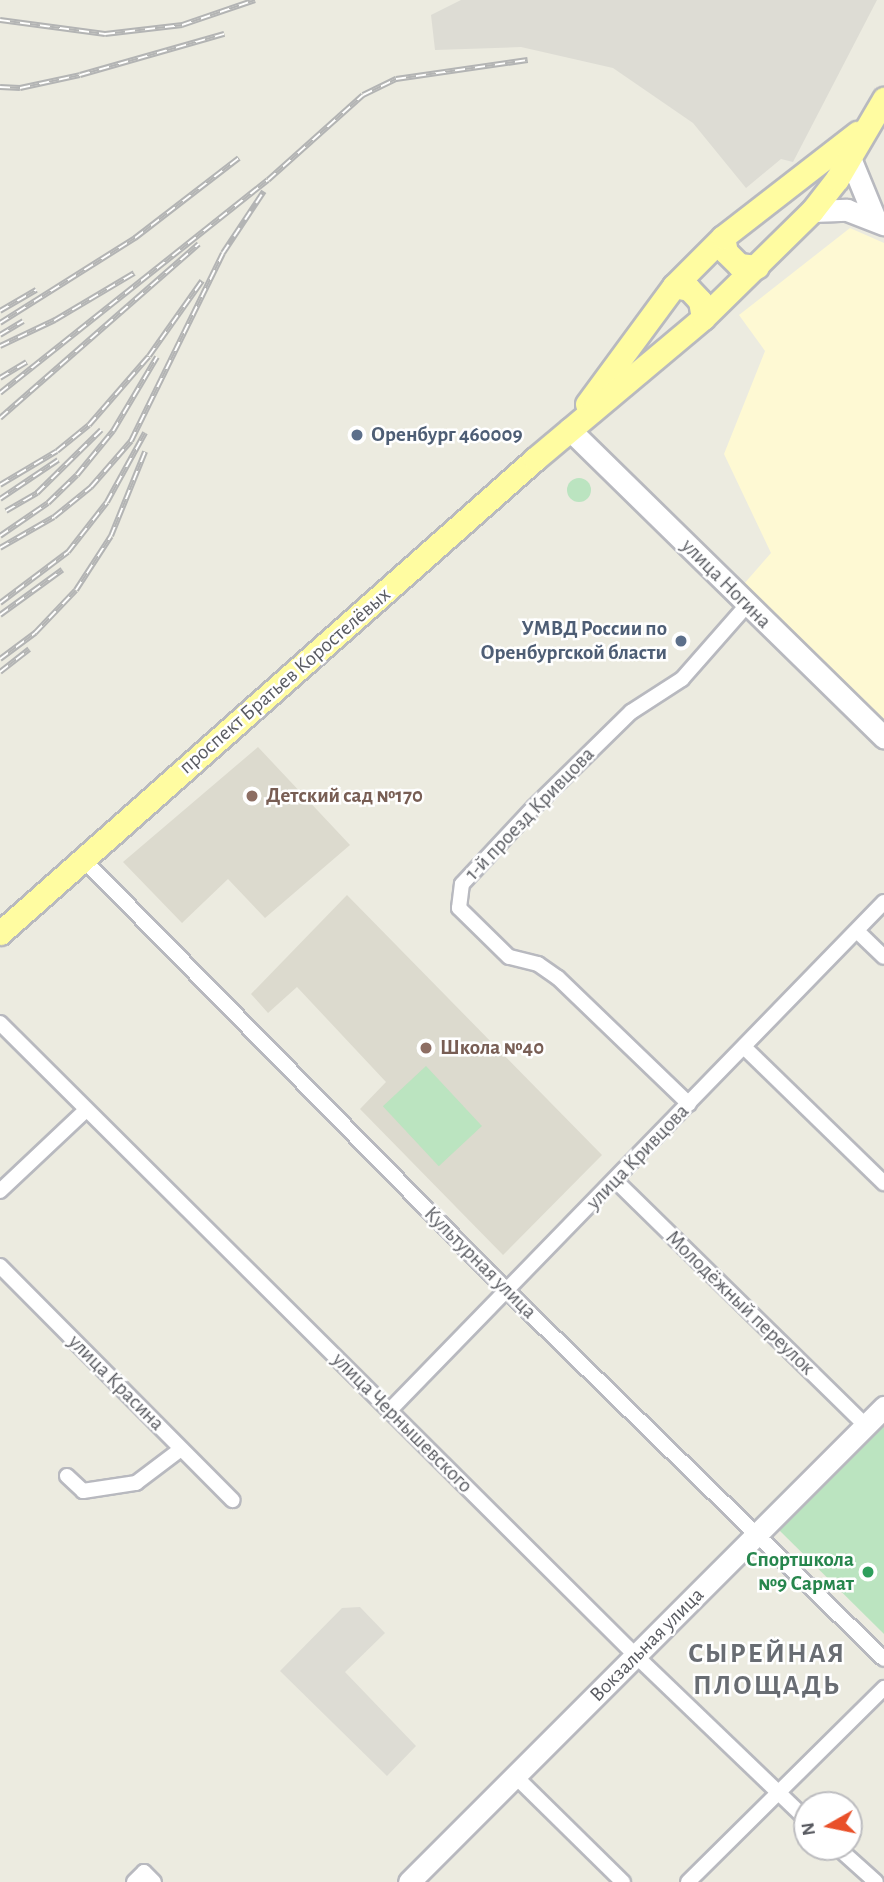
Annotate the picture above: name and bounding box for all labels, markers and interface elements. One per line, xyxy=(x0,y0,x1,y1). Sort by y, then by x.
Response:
place label: Оренбург 460009 xyxy=(371,422,523,448)
marker: Оренбург 460009 xyxy=(349,427,365,443)
street label: улица Ногина xyxy=(676,534,776,634)
street label: проспект Братьев Коростелёвых xyxy=(174,582,396,780)
place label: УМВД России по Оренбургской бласти xyxy=(480,616,667,666)
marker: УМВД России по Оренбургской бласти xyxy=(673,633,689,649)
street label: 1-й проезд Кривцова xyxy=(460,742,600,886)
place label: Детский сад №170 xyxy=(266,783,423,809)
marker: Детский сад №170 xyxy=(244,788,260,804)
place label: Школа №40 xyxy=(440,1035,544,1061)
marker: Школа №40 xyxy=(418,1040,434,1056)
street label: улица Кривцова xyxy=(581,1099,695,1215)
street label: Культурная улица xyxy=(418,1201,542,1325)
street label: Молодёжный переулок xyxy=(660,1225,820,1381)
street label: улица Красина xyxy=(63,1330,169,1436)
street label: улица Чернышевского xyxy=(327,1348,477,1498)
place label: Спортшкола №9 Сармат xyxy=(746,1547,854,1597)
marker: Спортшкола №9 Сармат xyxy=(860,1564,876,1580)
street label: Вокзальная улица xyxy=(585,1583,709,1707)
district label: СЫРЕЙНАЯ ПЛОЩАДЬ xyxy=(689,1637,845,1703)
north arrow xyxy=(793,1791,863,1861)
text: N xyxy=(798,1821,819,1837)

